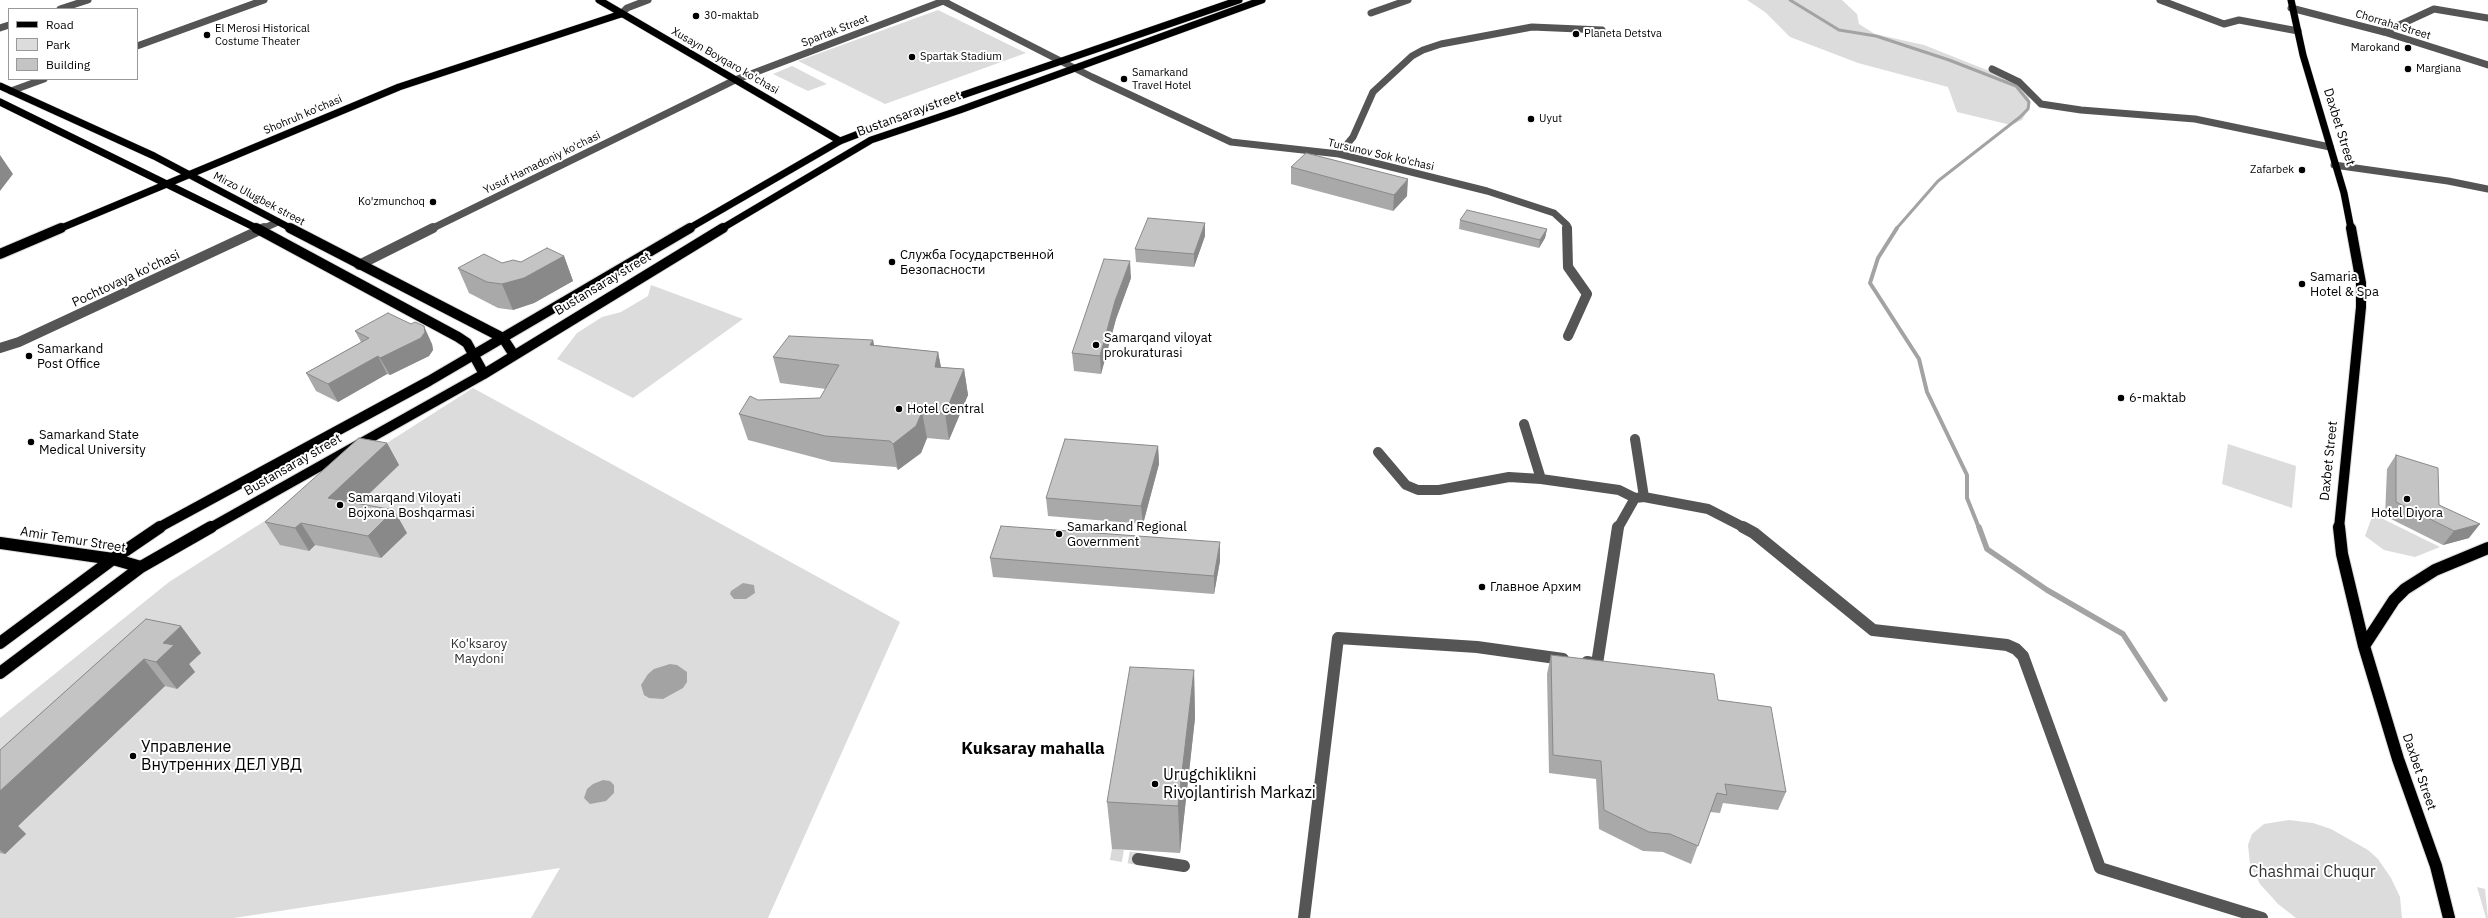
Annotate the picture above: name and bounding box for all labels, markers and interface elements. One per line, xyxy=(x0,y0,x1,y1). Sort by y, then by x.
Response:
street label: Chorraha Street xyxy=(2354,7,2432,43)
legend xyxy=(8,8,138,80)
place label: 30-maktab xyxy=(704,9,759,23)
marker: 30-maktab xyxy=(691,11,701,21)
street label: Spartak Street xyxy=(799,12,871,50)
text: Road xyxy=(46,17,74,32)
place label: El Merosi Historical Costume Theater xyxy=(215,22,310,48)
street label: Xusayn Boyqaro ko'chasi xyxy=(669,25,781,97)
place label: Planeta Detstva xyxy=(1584,27,1662,41)
marker: Planeta Detstva xyxy=(1571,29,1581,39)
marker: El Merosi Historical Costume Theater xyxy=(202,30,212,40)
text: Park xyxy=(46,37,70,52)
place label: Marokand xyxy=(2351,41,2400,55)
marker: Marokand xyxy=(2403,43,2413,53)
place label: Spartak Stadium xyxy=(920,50,1002,64)
marker: Spartak Stadium xyxy=(907,52,917,62)
text: Building xyxy=(46,57,90,72)
place label: Margiana xyxy=(2416,62,2461,76)
marker: Margiana xyxy=(2403,64,2413,74)
place label: Samarkand Travel Hotel xyxy=(1132,66,1191,92)
marker: Samarkand Travel Hotel xyxy=(1119,74,1129,84)
street label: Daxbet Street xyxy=(2320,86,2358,168)
street label: Bustansaray street xyxy=(855,88,963,140)
street label: Shohruh ko'chasi xyxy=(262,93,344,137)
place label: Uyut xyxy=(1539,112,1562,126)
marker: Uyut xyxy=(1526,114,1536,124)
street label: Yusuf Hamadoniy ko'chasi xyxy=(481,129,603,197)
street label: Tursunov Sok ko'chasi xyxy=(1327,136,1435,174)
place label: Zafarbek xyxy=(2250,163,2294,177)
marker: Zafarbek xyxy=(2297,165,2307,175)
street label: Mirzo Ulugbek street xyxy=(211,169,307,229)
place label: Ko'zmunchoq xyxy=(358,195,425,209)
marker: Ko'zmunchoq xyxy=(428,197,438,207)
street label: Pochtovaya ko'chasi xyxy=(70,247,182,311)
place label: Служба Государственной Безопасности xyxy=(900,247,1054,278)
street label: Bustansaray street xyxy=(552,249,654,319)
marker: Служба Государственной Безопасности xyxy=(887,257,897,267)
place label: Samaria Hotel & Spa xyxy=(2310,269,2379,300)
marker: Samaria Hotel & Spa xyxy=(2297,279,2307,289)
place label: Samarqand viloyat prokuraturasi xyxy=(1104,330,1212,361)
marker: Samarqand viloyat prokuraturasi xyxy=(1091,340,1101,350)
place label: Samarkand Post Office xyxy=(37,341,103,372)
marker: Samarkand Post Office xyxy=(24,351,34,361)
place label: 6-maktab xyxy=(2129,390,2186,406)
marker: 6-maktab xyxy=(2116,393,2126,403)
place label: Hotel Central xyxy=(907,401,984,417)
marker: Hotel Central xyxy=(894,404,904,414)
street label: Daxbet Street xyxy=(2317,420,2341,502)
place label: Samarkand State Medical University xyxy=(39,427,146,458)
street label: Bustansaray street xyxy=(242,431,344,499)
marker: Samarkand State Medical University xyxy=(26,437,36,447)
place label: Samarqand Viloyati Bojxona Boshqarmasi xyxy=(348,490,475,521)
marker: Hotel Diyora xyxy=(2402,494,2412,504)
marker: Samarqand Viloyati Bojxona Boshqarmasi xyxy=(335,500,345,510)
place label: Hotel Diyora xyxy=(2371,505,2443,521)
place label: Samarkand Regional Government xyxy=(1067,519,1187,550)
street label: Amir Temur Street xyxy=(19,524,127,556)
marker: Samarkand Regional Government xyxy=(1054,529,1064,539)
place label: Главное Архим xyxy=(1490,579,1581,595)
marker: Главное Архим xyxy=(1477,582,1487,592)
park label: Ko'ksaroy Maydoni xyxy=(451,636,507,667)
street label: Daxbet Street xyxy=(2399,732,2439,812)
place label: Управление Внутренних ДЕЛ УВД xyxy=(141,737,302,775)
district label: Kuksaray mahalla xyxy=(961,739,1105,759)
marker: Управление Внутренних ДЕЛ УВД xyxy=(128,751,138,761)
place label: Urugchiklikni Rivojlantirish Markazi xyxy=(1163,765,1316,803)
marker: Urugchiklikni Rivojlantirish Markazi xyxy=(1150,779,1160,789)
park label: Chashmai Chuqur xyxy=(2248,862,2376,882)

